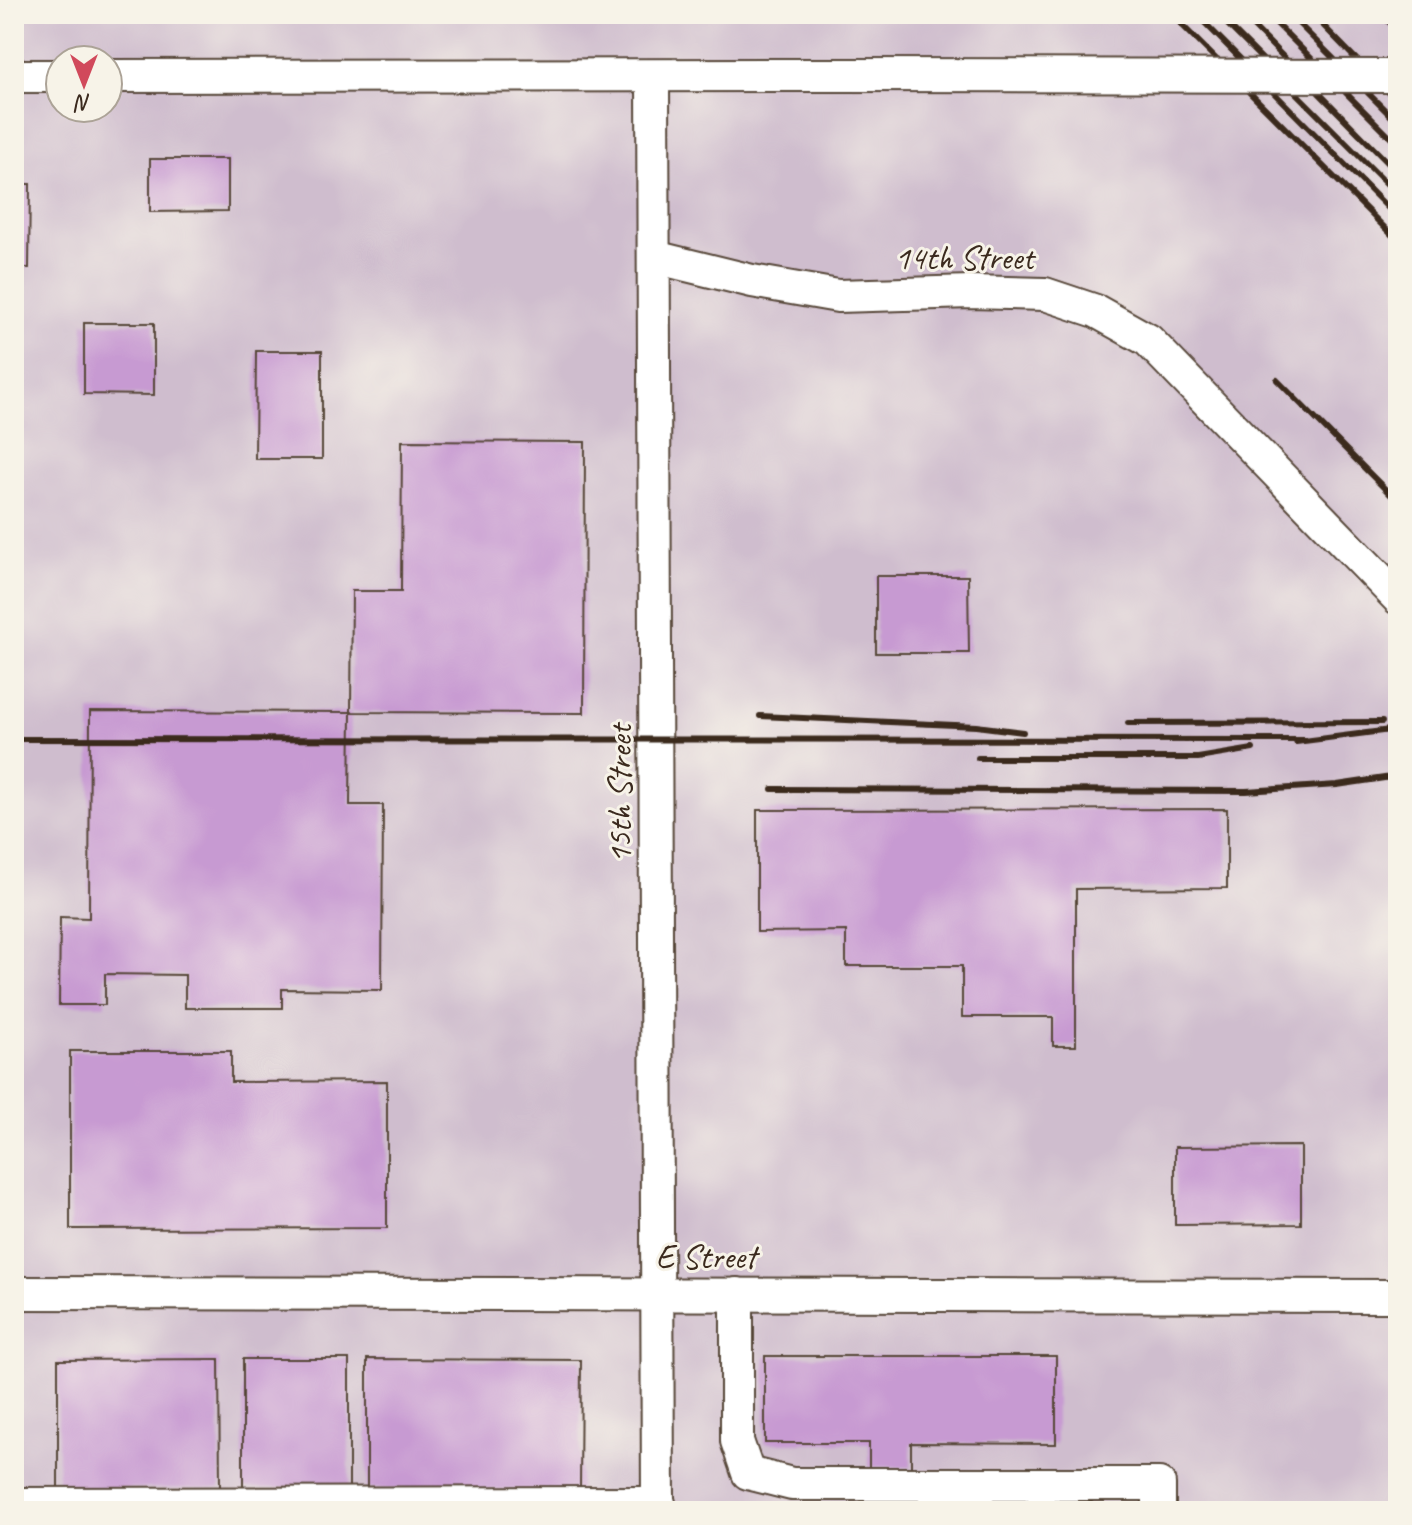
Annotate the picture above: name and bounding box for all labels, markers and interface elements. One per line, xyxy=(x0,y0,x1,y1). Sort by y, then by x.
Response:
north arrow xyxy=(44,44,124,124)
text: N xyxy=(74,89,91,117)
street label: 14th Street xyxy=(895,236,1037,279)
street label: 15th Street xyxy=(598,721,641,863)
street label: E Street xyxy=(656,1235,761,1278)

